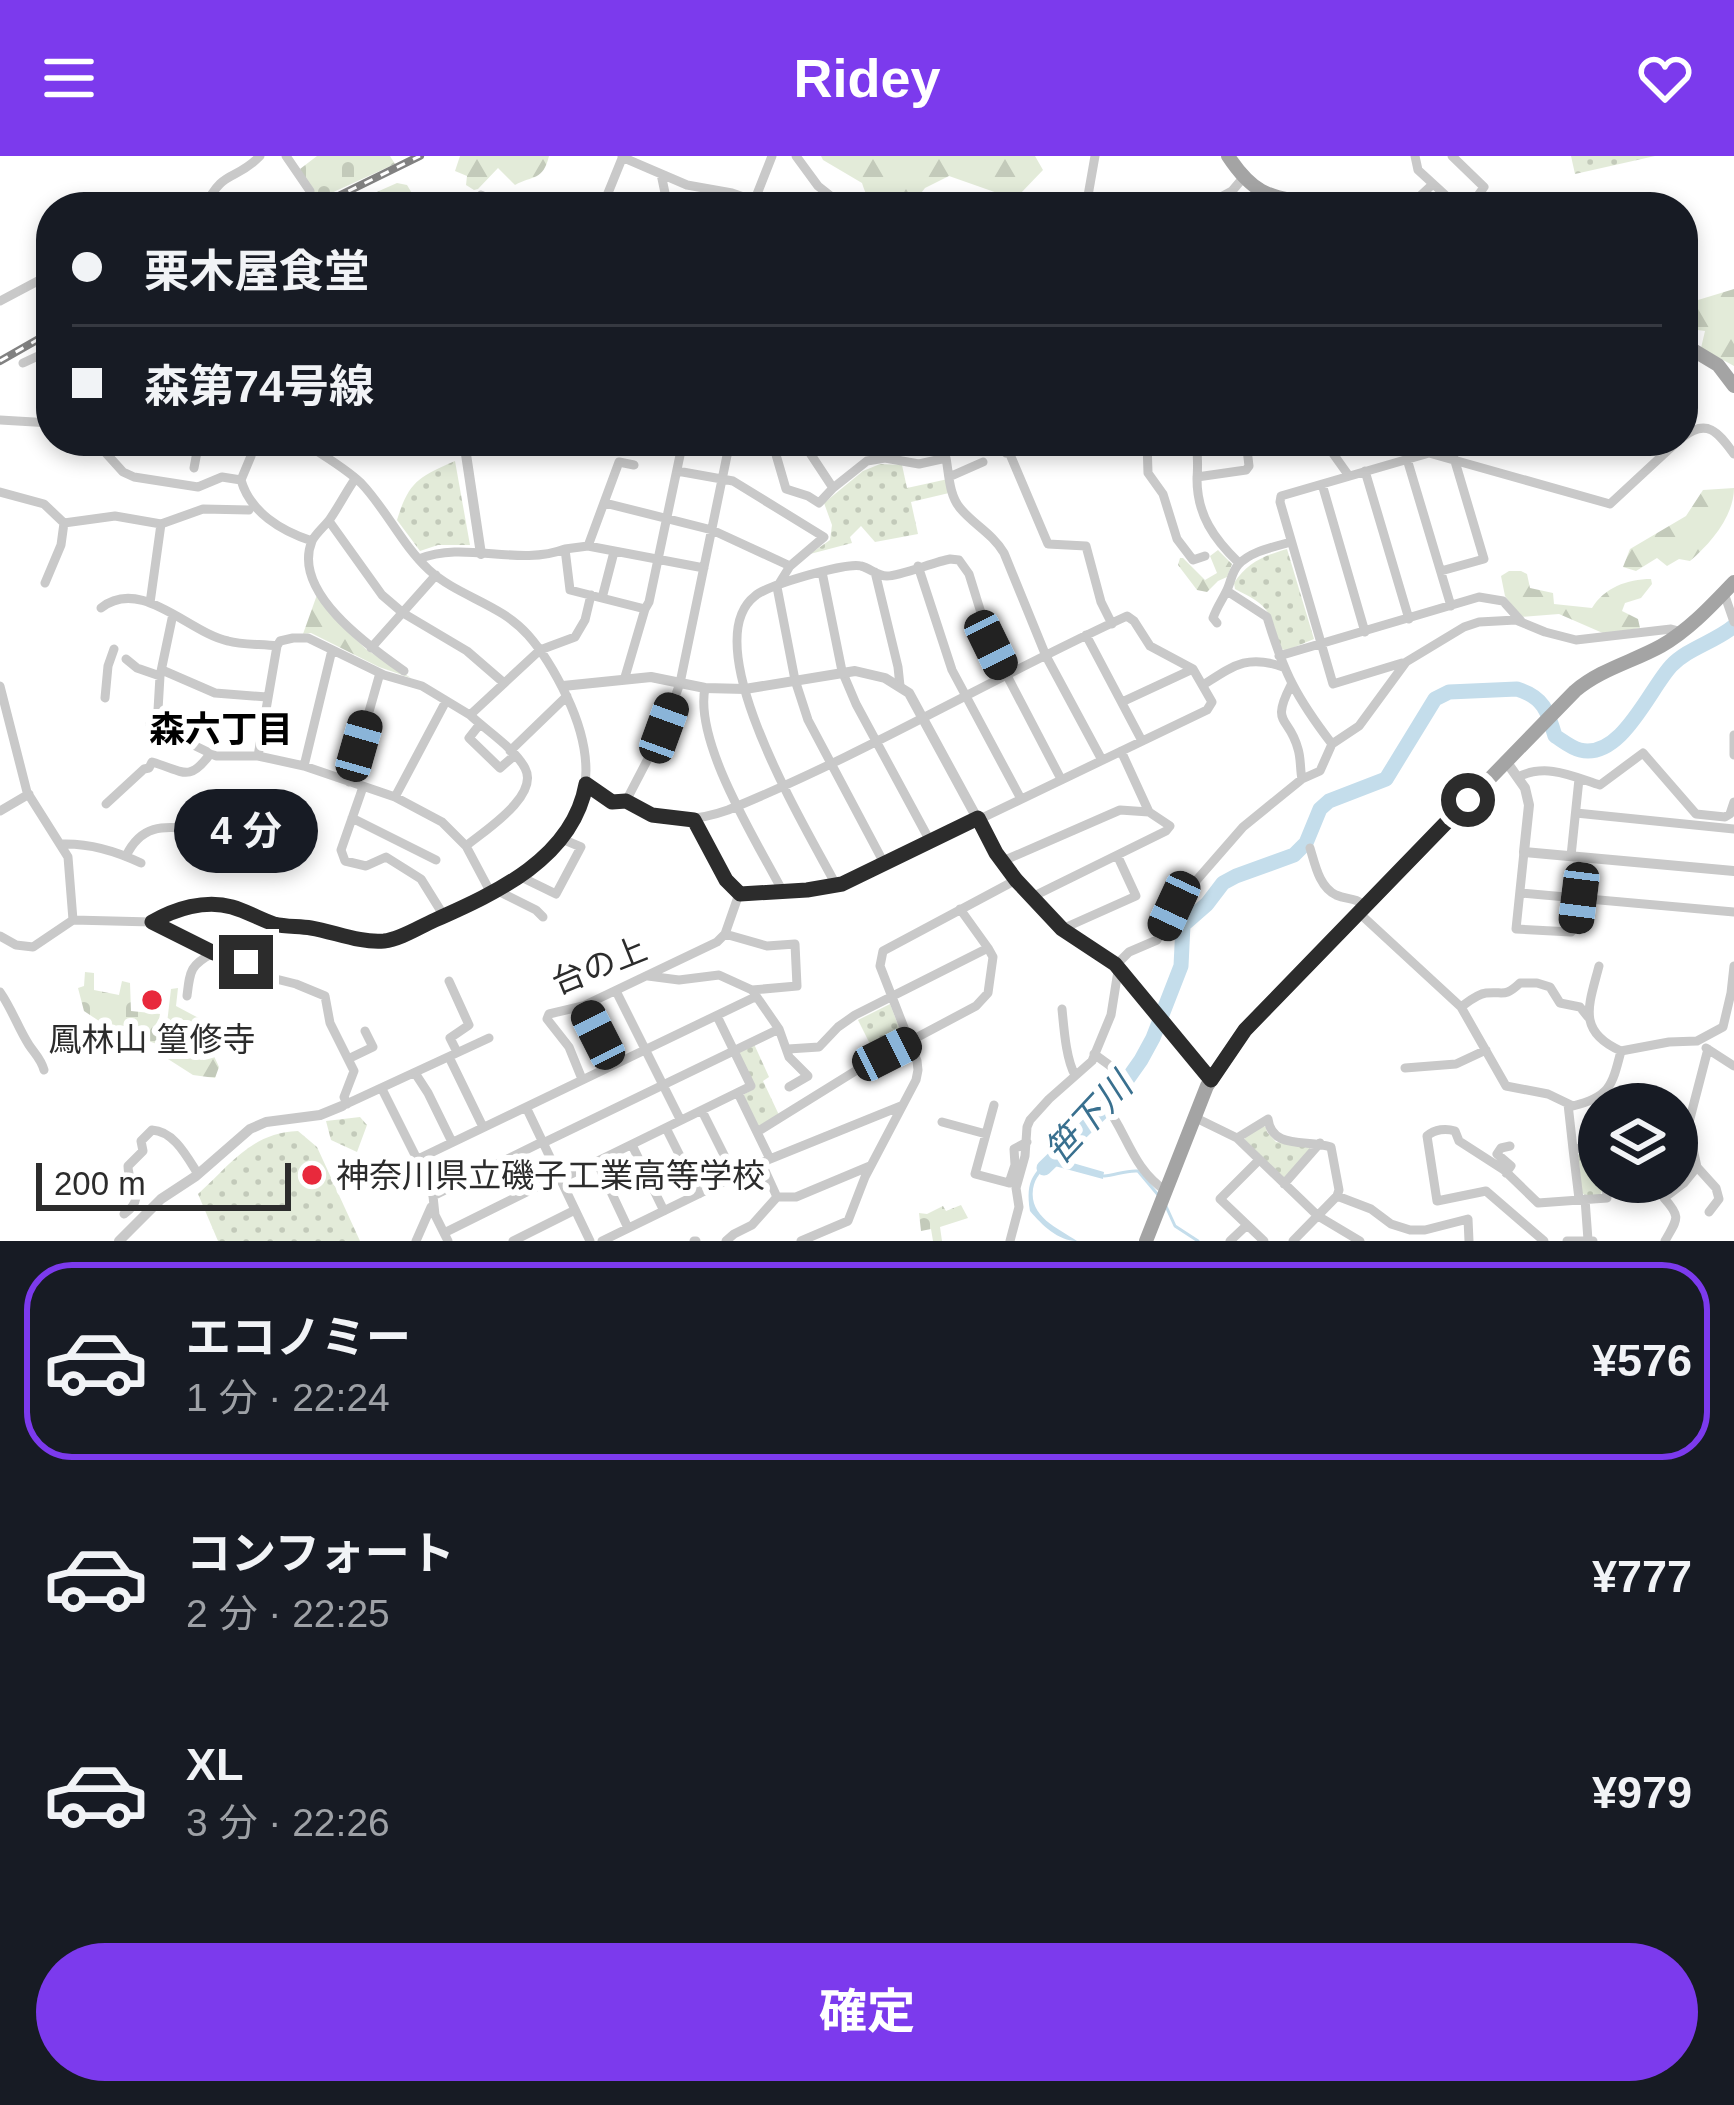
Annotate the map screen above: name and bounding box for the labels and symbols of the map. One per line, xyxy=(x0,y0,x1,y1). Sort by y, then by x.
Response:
car xyxy=(959,605,1023,685)
car xyxy=(635,688,693,768)
car xyxy=(332,706,386,786)
district label: 森六丁目 xyxy=(149,709,293,750)
route start xyxy=(1441,773,1495,827)
callout: 4 分 xyxy=(174,788,318,872)
car xyxy=(1557,860,1601,936)
car xyxy=(1142,866,1206,946)
street label: 台の上 xyxy=(546,930,652,1001)
route end xyxy=(219,935,273,989)
marker: 鳳林山 篁修寺 xyxy=(139,987,165,1013)
car xyxy=(566,995,630,1075)
place label: 鳳林山 篁修寺 xyxy=(48,1021,256,1058)
car xyxy=(847,1022,927,1086)
water label: 笹下川 xyxy=(1037,1062,1143,1172)
scale bar xyxy=(36,1157,291,1210)
place label: 神奈川県立磯子工業高等学校 xyxy=(336,1157,765,1194)
marker: 神奈川県立磯子工業高等学校 xyxy=(299,1162,325,1188)

